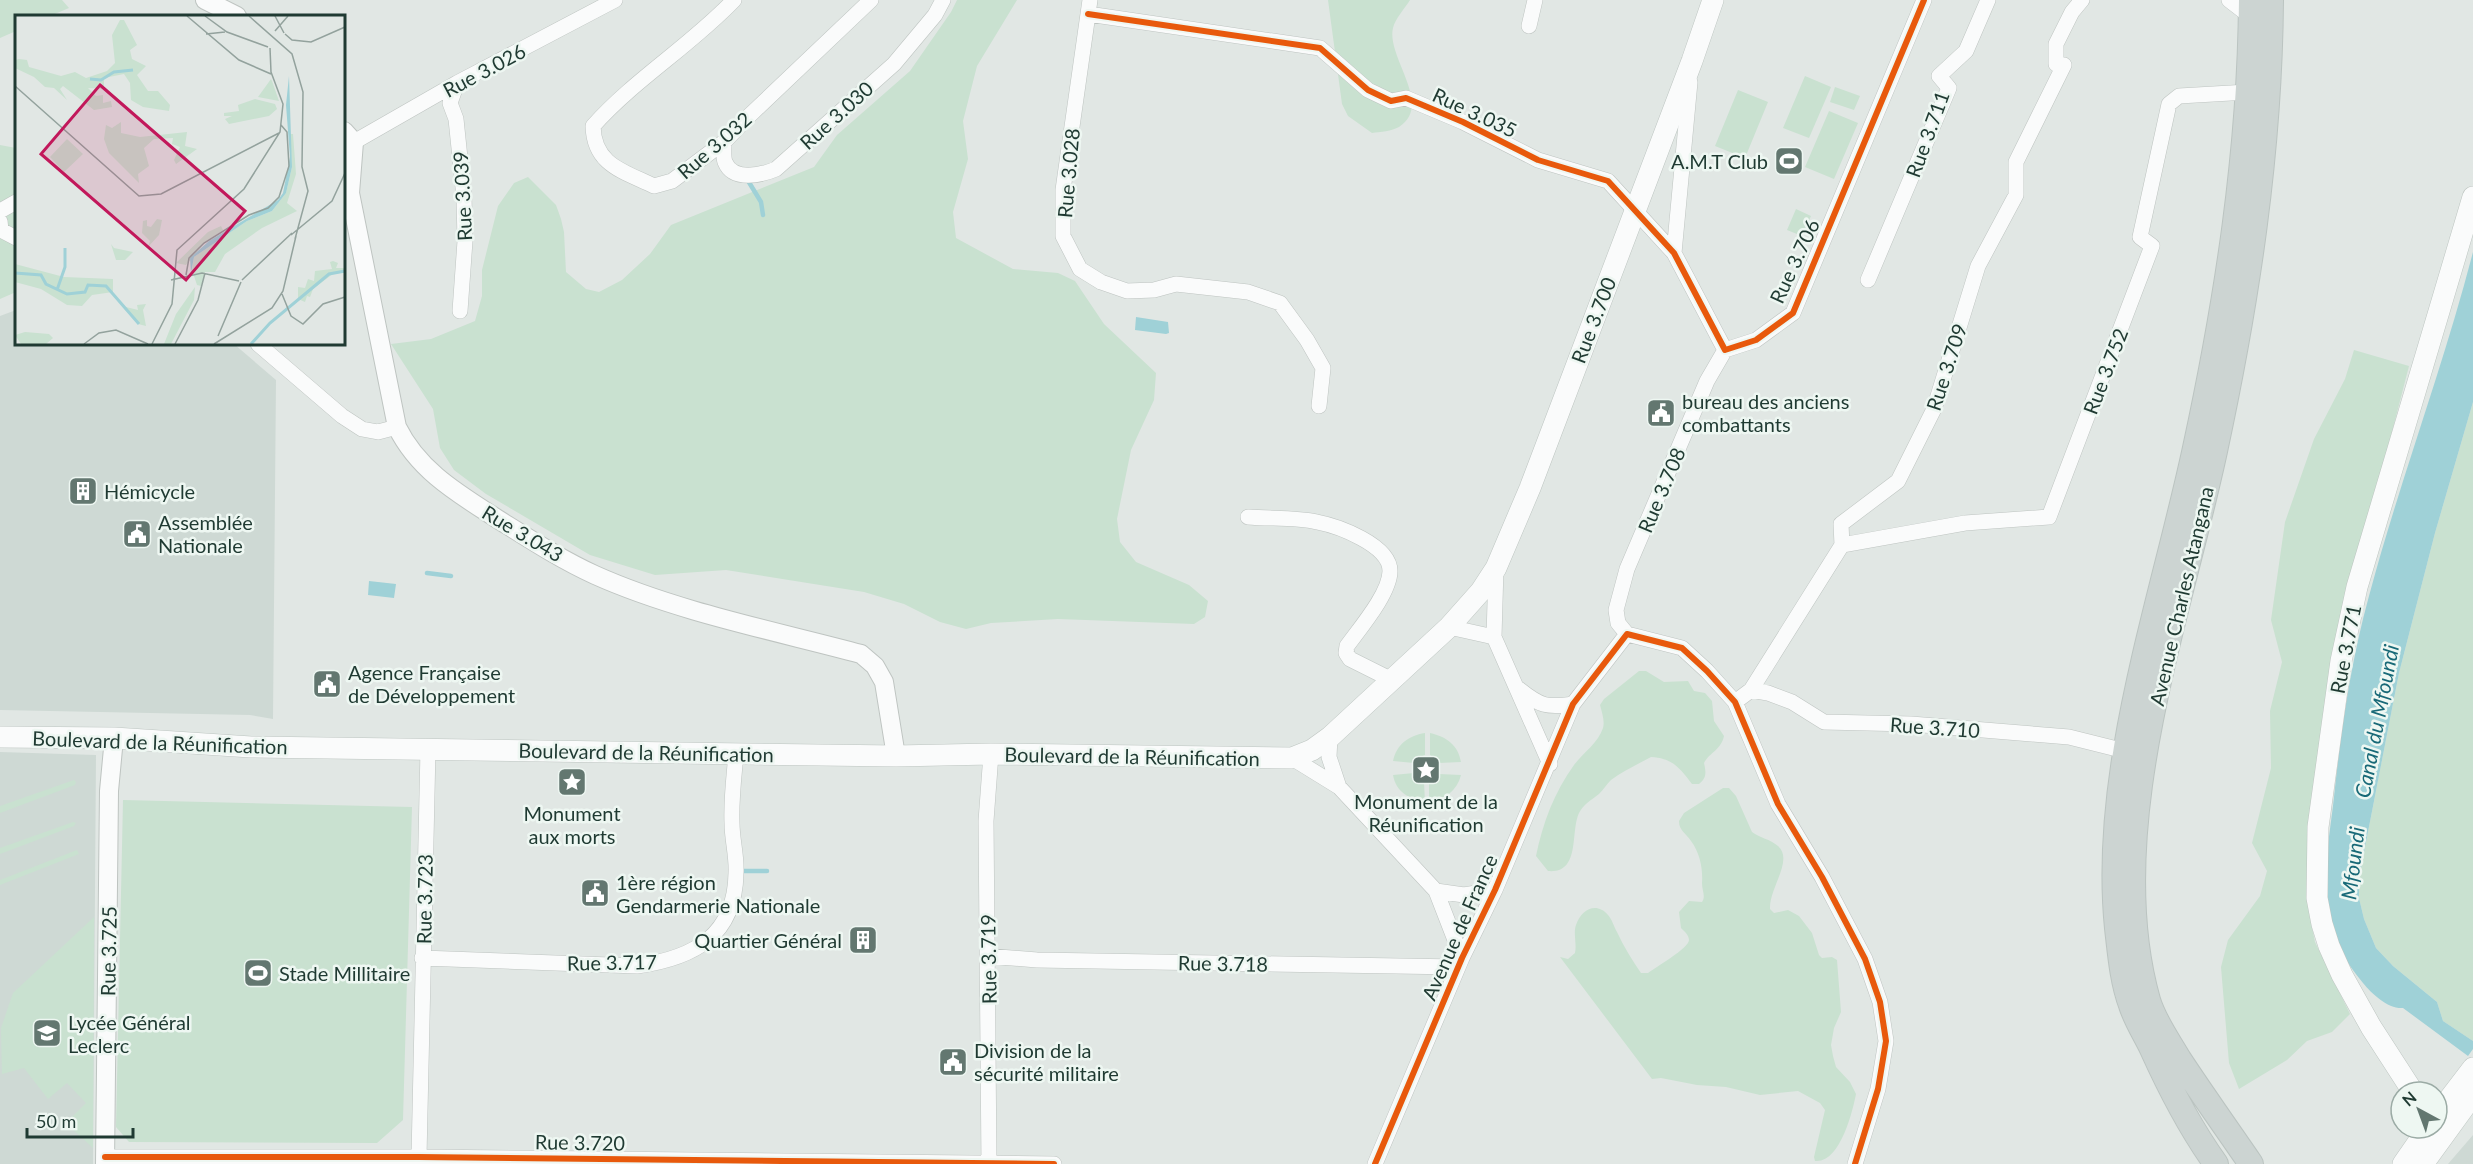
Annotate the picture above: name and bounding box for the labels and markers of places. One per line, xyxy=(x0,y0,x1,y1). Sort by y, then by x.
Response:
sports icon: A.M.T Club xyxy=(1773,145,1805,177)
place label: A.M.T Club xyxy=(1671,149,1768,173)
place label: bureau des anciens combattants xyxy=(1682,389,1849,436)
public building icon: bureau des anciens combattants xyxy=(1645,397,1677,429)
building icon: Hémicycle xyxy=(67,475,99,507)
place label: Hémicycle xyxy=(104,479,195,503)
place label: Assemblée Nationale xyxy=(158,510,253,557)
public building icon: Assemblée Nationale xyxy=(121,518,153,550)
place label: Agence Française de Développement xyxy=(348,660,515,707)
public building icon: Agence Française de Développement xyxy=(311,668,343,700)
place icon: Monument de la Réunification xyxy=(1410,754,1442,786)
place icon: Monument aux morts xyxy=(556,766,588,798)
place label: Monument de la Réunification xyxy=(1354,789,1498,836)
place label: Monument aux morts xyxy=(523,801,621,848)
place label: 1ère région Gendarmerie Nationale xyxy=(616,870,820,917)
public building icon: 1ère région Gendarmerie Nationale xyxy=(579,877,611,909)
building icon: Quartier Général xyxy=(847,924,879,956)
place label: Quartier Général xyxy=(694,928,842,952)
sports icon: Stade Millitaire xyxy=(242,957,274,989)
place label: Stade Millitaire xyxy=(279,961,410,985)
place label: Lycée Général Leclerc xyxy=(68,1010,191,1057)
school or university icon: Lycée Général Leclerc xyxy=(31,1017,63,1049)
place label: Division de la sécurité militaire xyxy=(974,1038,1119,1085)
public building icon: Division de la sécurité militaire xyxy=(937,1046,969,1078)

